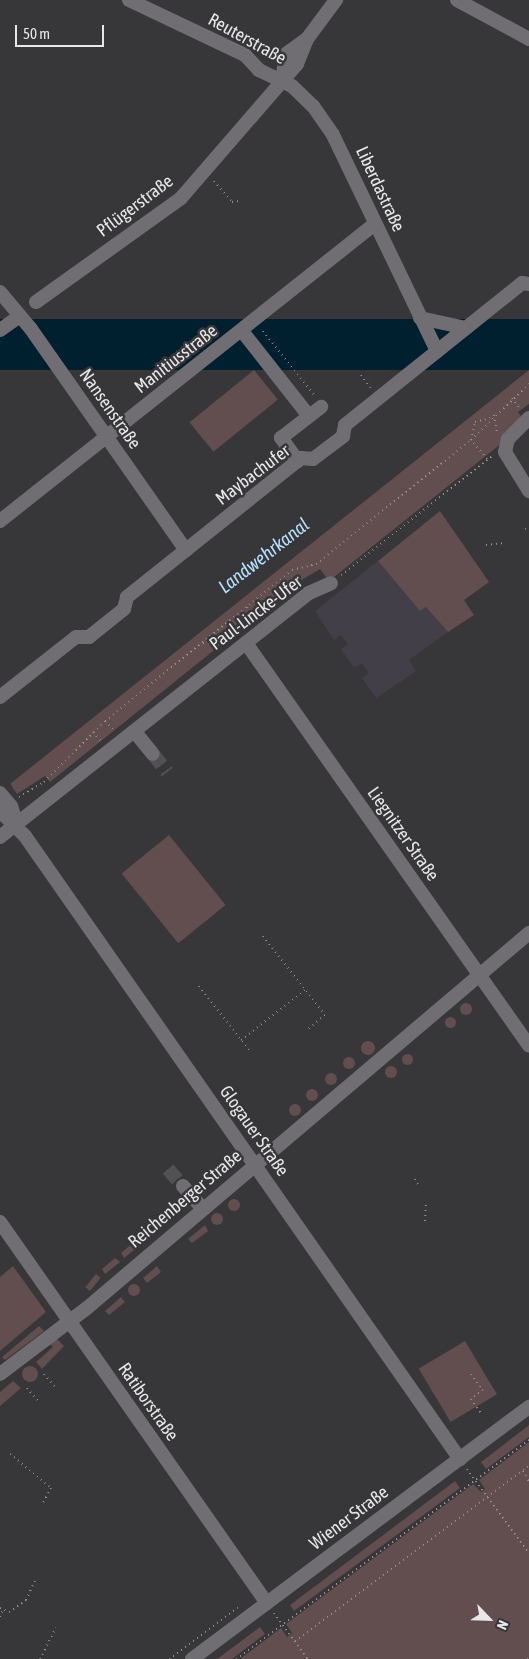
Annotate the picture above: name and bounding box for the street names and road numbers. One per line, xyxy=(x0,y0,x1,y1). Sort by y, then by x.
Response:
street label: Reuterstraße xyxy=(204,9,290,69)
street label: Liberdastraße xyxy=(351,143,409,235)
street label: Pflügerstraße xyxy=(93,170,177,242)
street label: Manitiusstraße xyxy=(130,320,222,398)
street label: Nansenstraße xyxy=(75,365,145,453)
street label: Maybachufer xyxy=(212,440,294,510)
street label: Paul-Lincke-Ufer xyxy=(205,571,307,655)
street label: Liegnitzer Straße xyxy=(363,783,443,885)
street label: Glogauer Straße xyxy=(215,1082,293,1180)
street label: Reichenberger Straße xyxy=(124,1145,246,1253)
street label: Ratiborstraße xyxy=(113,1359,183,1445)
street label: Wiener Straße xyxy=(305,1481,393,1555)

